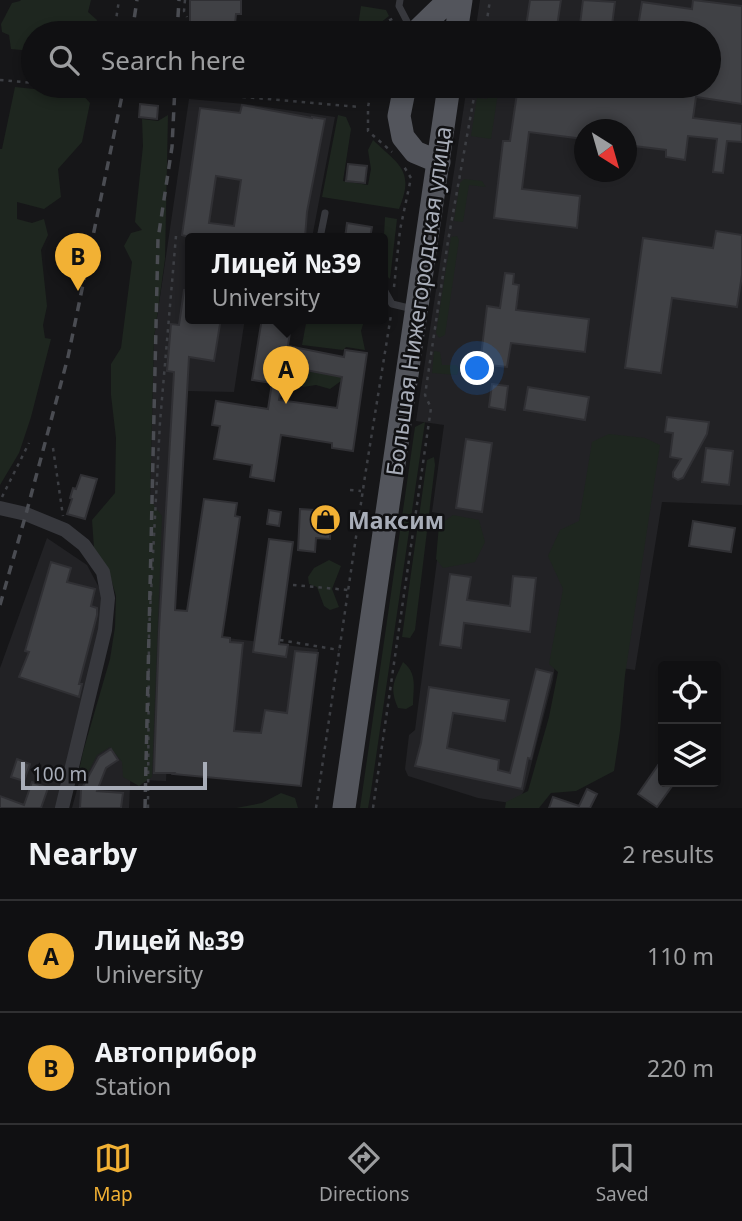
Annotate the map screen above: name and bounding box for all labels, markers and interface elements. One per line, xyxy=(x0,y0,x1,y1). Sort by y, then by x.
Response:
search box xyxy=(21,21,721,98)
icon: search xyxy=(45,41,83,79)
text: Search here xyxy=(101,42,246,78)
north arrow xyxy=(574,119,637,182)
street label: Большая Нижегородская улица xyxy=(378,124,458,478)
pin: B xyxy=(55,233,101,291)
popup xyxy=(185,233,388,324)
text: Лицей №39 xyxy=(212,245,361,281)
text: University xyxy=(212,281,320,313)
pin: A xyxy=(263,346,309,404)
your location xyxy=(460,351,494,385)
shop icon: Максим xyxy=(308,503,342,537)
place label: Максим xyxy=(348,504,444,536)
map controls xyxy=(658,661,721,787)
button: locate xyxy=(658,661,721,724)
button: layers xyxy=(658,724,721,787)
scale bar xyxy=(21,759,206,791)
text: 100 m xyxy=(32,761,87,787)
text: Nearby xyxy=(28,833,137,874)
text: 2 results xyxy=(622,838,714,870)
text: Лицей №39 xyxy=(95,922,244,958)
text: A xyxy=(43,940,59,972)
text: 110 m xyxy=(647,940,714,972)
text: University xyxy=(95,958,203,990)
text: Автоприбор xyxy=(95,1034,257,1070)
text: B xyxy=(43,1052,59,1084)
text: 220 m xyxy=(647,1052,714,1084)
text: Station xyxy=(95,1070,171,1102)
tab: Map xyxy=(93,1139,133,1207)
tab: Directions xyxy=(319,1139,409,1207)
tab: Saved xyxy=(596,1139,649,1207)

